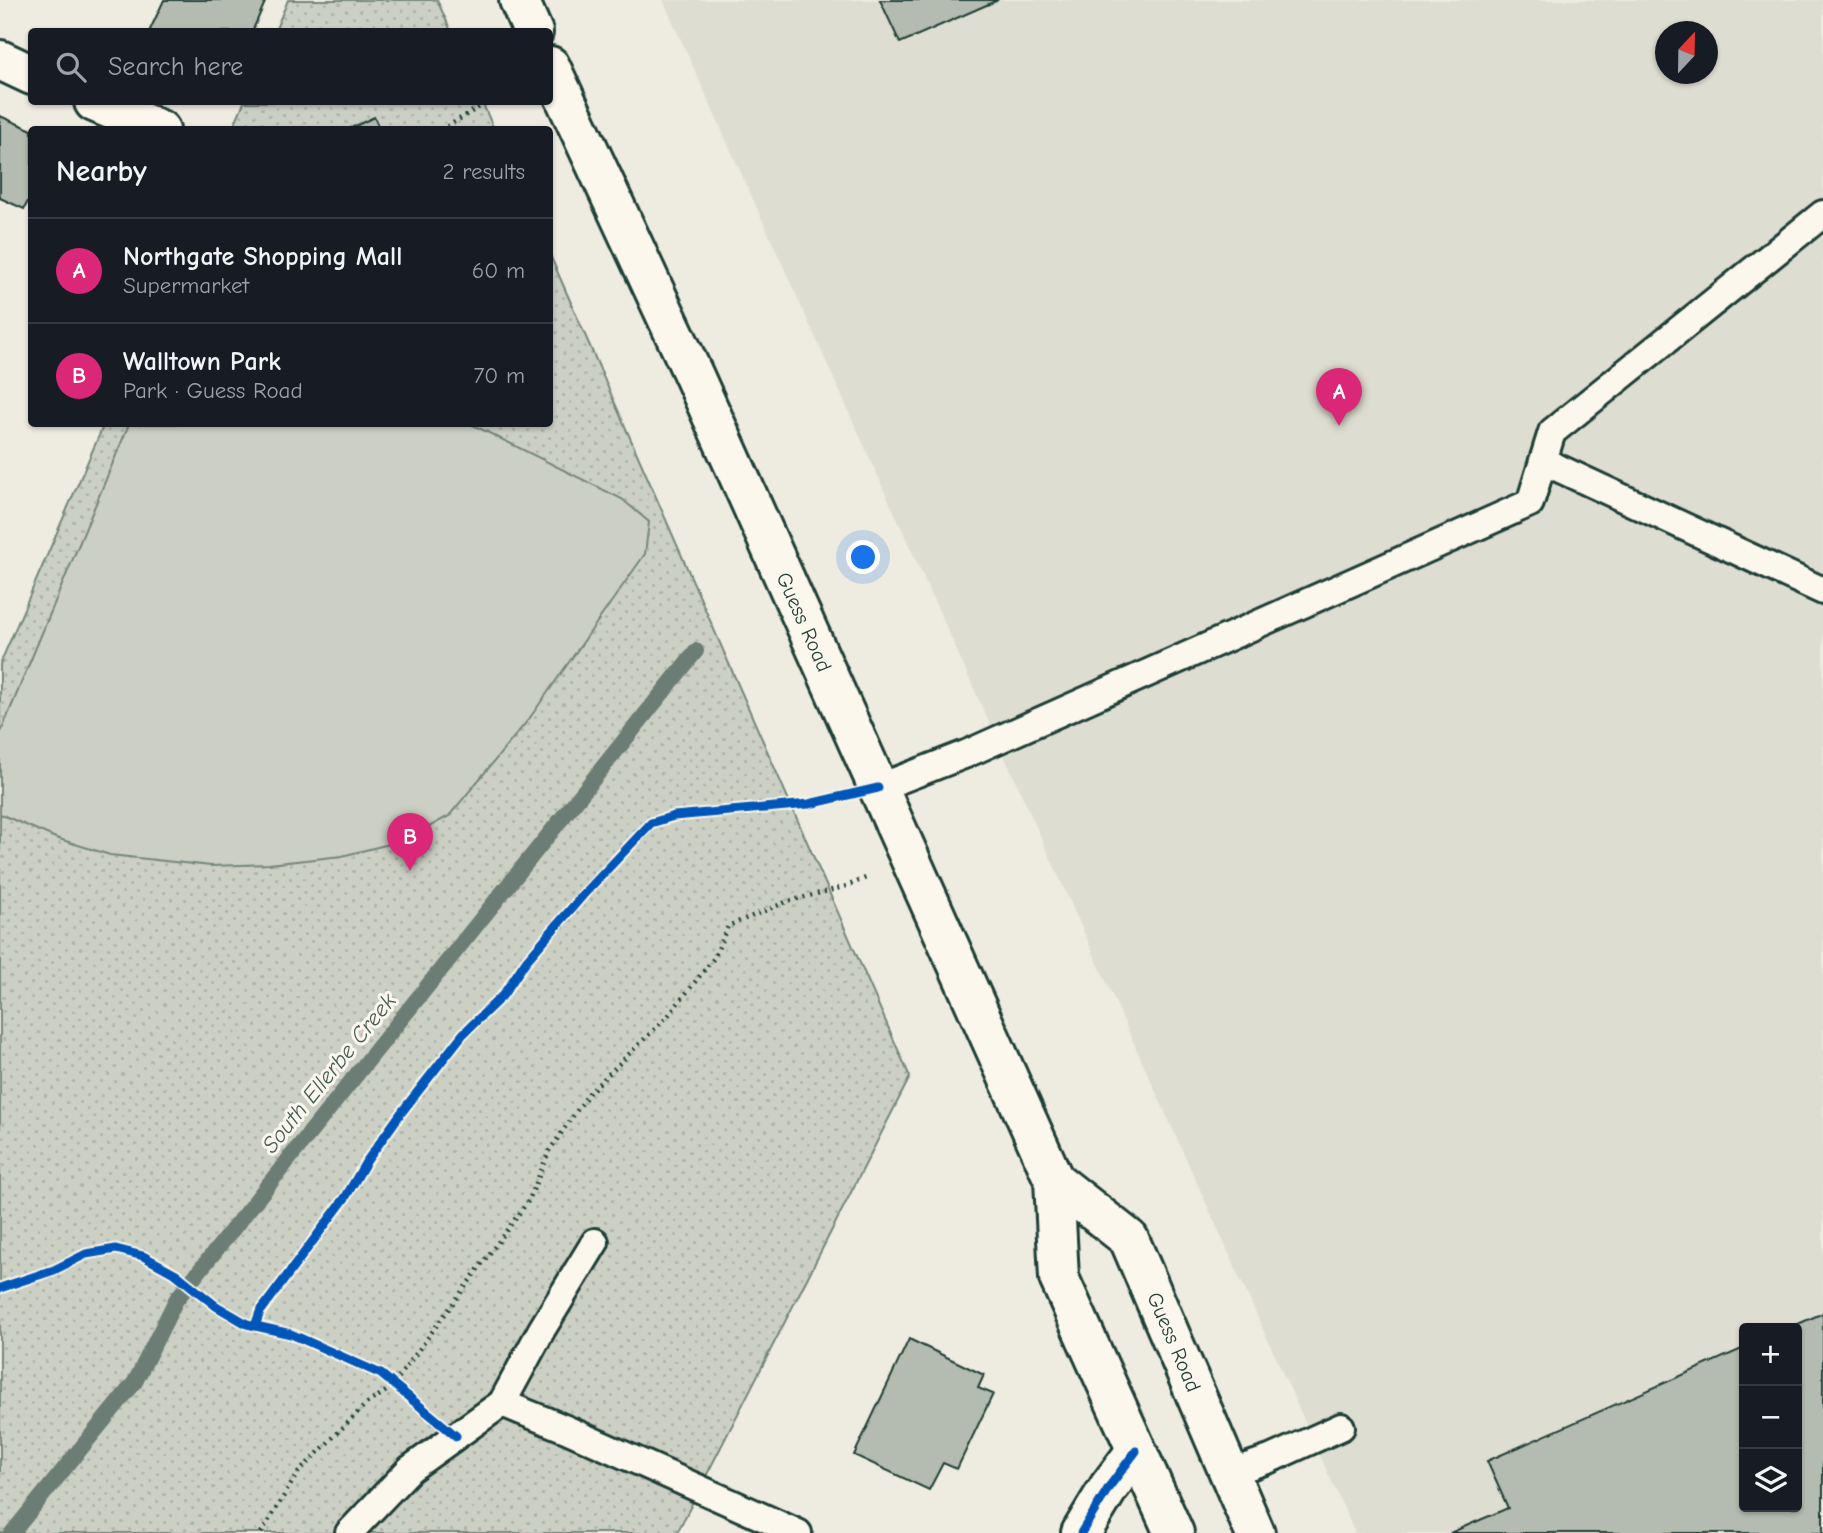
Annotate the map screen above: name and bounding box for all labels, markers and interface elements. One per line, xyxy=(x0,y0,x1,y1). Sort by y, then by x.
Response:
north arrow xyxy=(1655,21,1718,84)
search box xyxy=(28,28,553,105)
icon: search xyxy=(52,48,90,86)
text: Search here xyxy=(108,52,243,82)
text: Nearby xyxy=(56,154,147,189)
text: 2 results xyxy=(443,158,525,185)
text: Northgate Shopping Mall xyxy=(123,242,402,272)
text: A xyxy=(73,257,85,284)
text: 60 m xyxy=(472,257,525,284)
text: Supermarket xyxy=(123,272,249,299)
text: Walltown Park xyxy=(123,347,281,377)
text: B xyxy=(72,362,86,389)
text: 70 m xyxy=(473,362,525,389)
pin: A xyxy=(1316,368,1362,426)
text: Park · Guess Road xyxy=(123,377,303,404)
your location xyxy=(846,540,880,574)
street label: Guess Road xyxy=(771,569,837,675)
pin: B xyxy=(387,813,433,871)
water label: South Ellerbe Creek xyxy=(256,987,402,1158)
street label: Guess Road xyxy=(1142,1288,1206,1396)
map controls xyxy=(1739,1323,1802,1512)
button: + xyxy=(1739,1323,1802,1386)
button: − xyxy=(1739,1386,1802,1449)
button: layers xyxy=(1739,1449,1802,1512)

